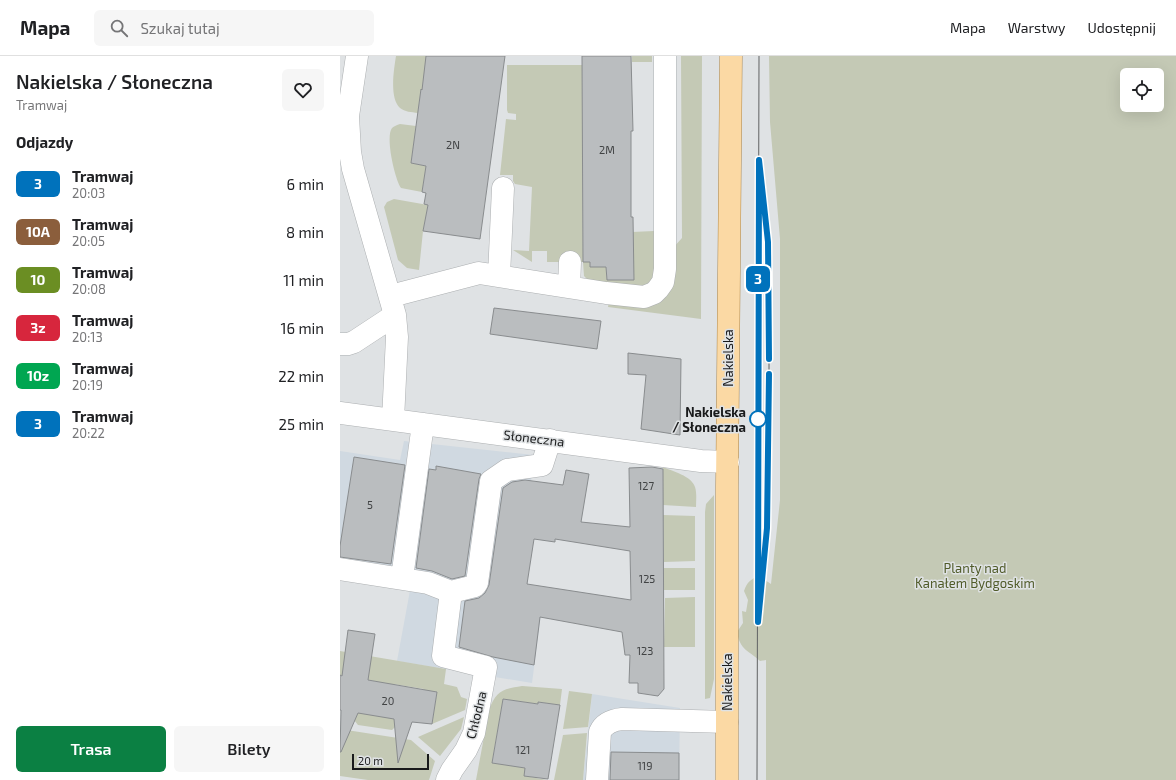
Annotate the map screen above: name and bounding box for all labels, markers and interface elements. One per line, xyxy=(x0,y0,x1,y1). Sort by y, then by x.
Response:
search box xyxy=(94,10,374,46)
text: Mapa xyxy=(20,16,70,39)
icon: search xyxy=(108,17,130,39)
text: Szukaj tutaj xyxy=(140,19,220,37)
text: Mapa xyxy=(950,19,986,36)
text: Warstwy xyxy=(1008,19,1066,36)
text: Udostępnij xyxy=(1088,19,1156,36)
map controls xyxy=(1120,68,1164,112)
button: locate xyxy=(1120,68,1164,112)
button: heart xyxy=(282,69,324,111)
text: Nakielska / Słoneczna xyxy=(16,70,213,93)
text: Tramwaj xyxy=(16,97,67,113)
text: Odjazdy xyxy=(16,133,73,151)
house number: 2N xyxy=(446,138,460,151)
house number: 2M xyxy=(599,143,615,156)
text: Tramwaj xyxy=(72,167,133,185)
text: 3 xyxy=(34,175,42,192)
text: 6 min xyxy=(286,175,324,193)
text: 20:03 xyxy=(72,185,105,201)
text: Tramwaj xyxy=(72,215,133,233)
text: 10A xyxy=(26,223,50,240)
text: 8 min xyxy=(286,223,324,241)
text: 20:05 xyxy=(72,233,105,249)
text: Tramwaj xyxy=(72,263,133,281)
line badge: 3 xyxy=(745,266,771,292)
text: 3 xyxy=(754,270,762,287)
text: 10 xyxy=(31,271,45,288)
text: 11 min xyxy=(283,271,324,289)
text: 20:08 xyxy=(72,281,106,297)
text: Tramwaj xyxy=(72,311,133,329)
text: 3z xyxy=(30,319,46,336)
text: 16 min xyxy=(281,319,324,337)
text: 20:13 xyxy=(72,329,103,345)
street label: Nakielska xyxy=(720,329,736,387)
text: Tramwaj xyxy=(72,359,133,377)
text: 10z xyxy=(27,367,49,384)
text: 22 min xyxy=(278,367,324,385)
text: 20:19 xyxy=(72,377,103,393)
place label: Nakielska / Słoneczna xyxy=(672,404,746,435)
text: Tramwaj xyxy=(72,407,133,425)
marker: Nakielska / Słoneczna xyxy=(749,410,767,428)
text: 3 xyxy=(34,415,42,432)
text: 25 min xyxy=(279,415,324,433)
text: 20:22 xyxy=(72,425,105,441)
street label: Słoneczna xyxy=(503,426,565,450)
house number: 127 xyxy=(638,479,654,492)
house number: 5 xyxy=(367,498,373,511)
park label: Planty nad Kanałem Bydgoskim xyxy=(915,560,1035,591)
house number: 125 xyxy=(639,572,655,585)
house number: 123 xyxy=(637,644,653,657)
street label: Nakielska xyxy=(719,653,735,711)
street label: Chłodna xyxy=(462,689,490,741)
house number: 20 xyxy=(382,694,394,707)
button: Trasa xyxy=(16,726,166,772)
button: Bilety xyxy=(174,726,324,772)
house number: 121 xyxy=(516,743,530,756)
scale bar xyxy=(352,752,429,771)
text: 20 m xyxy=(358,754,383,767)
house number: 119 xyxy=(637,759,653,772)

